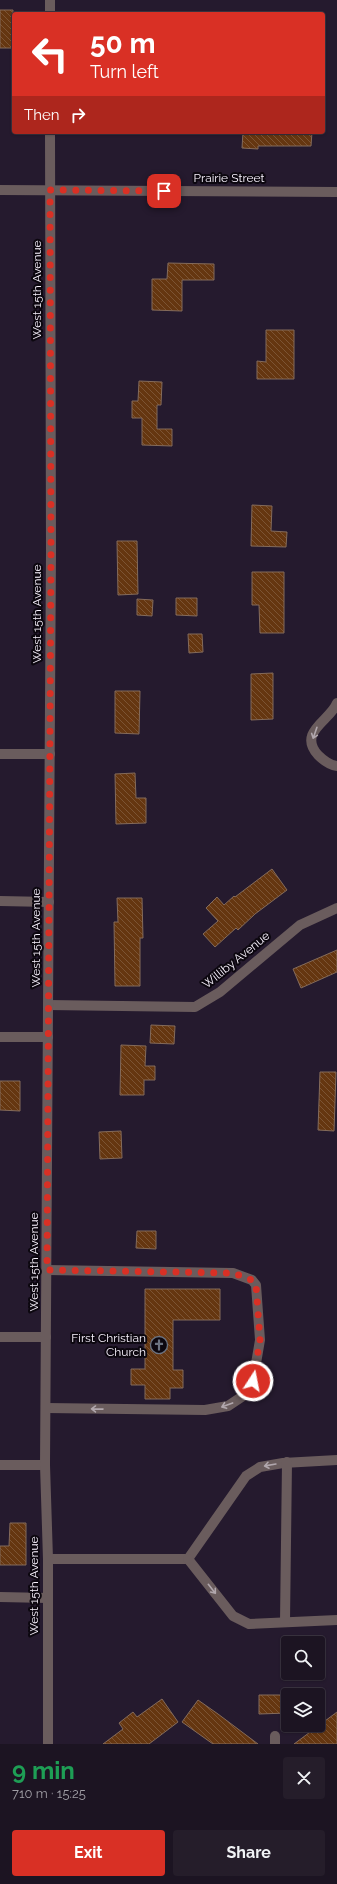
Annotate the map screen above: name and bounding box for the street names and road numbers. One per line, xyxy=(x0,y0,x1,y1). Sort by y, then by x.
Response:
street label: Prairie Street xyxy=(193,171,265,185)
street label: West 15th Avenue xyxy=(30,240,44,340)
street label: West 15th Avenue xyxy=(30,564,44,664)
street label: West 15th Avenue xyxy=(29,888,43,988)
street label: Williby Avenue xyxy=(200,929,272,991)
street label: West 15th Avenue xyxy=(27,1212,41,1312)
street label: West 15th Avenue xyxy=(27,1536,41,1636)

